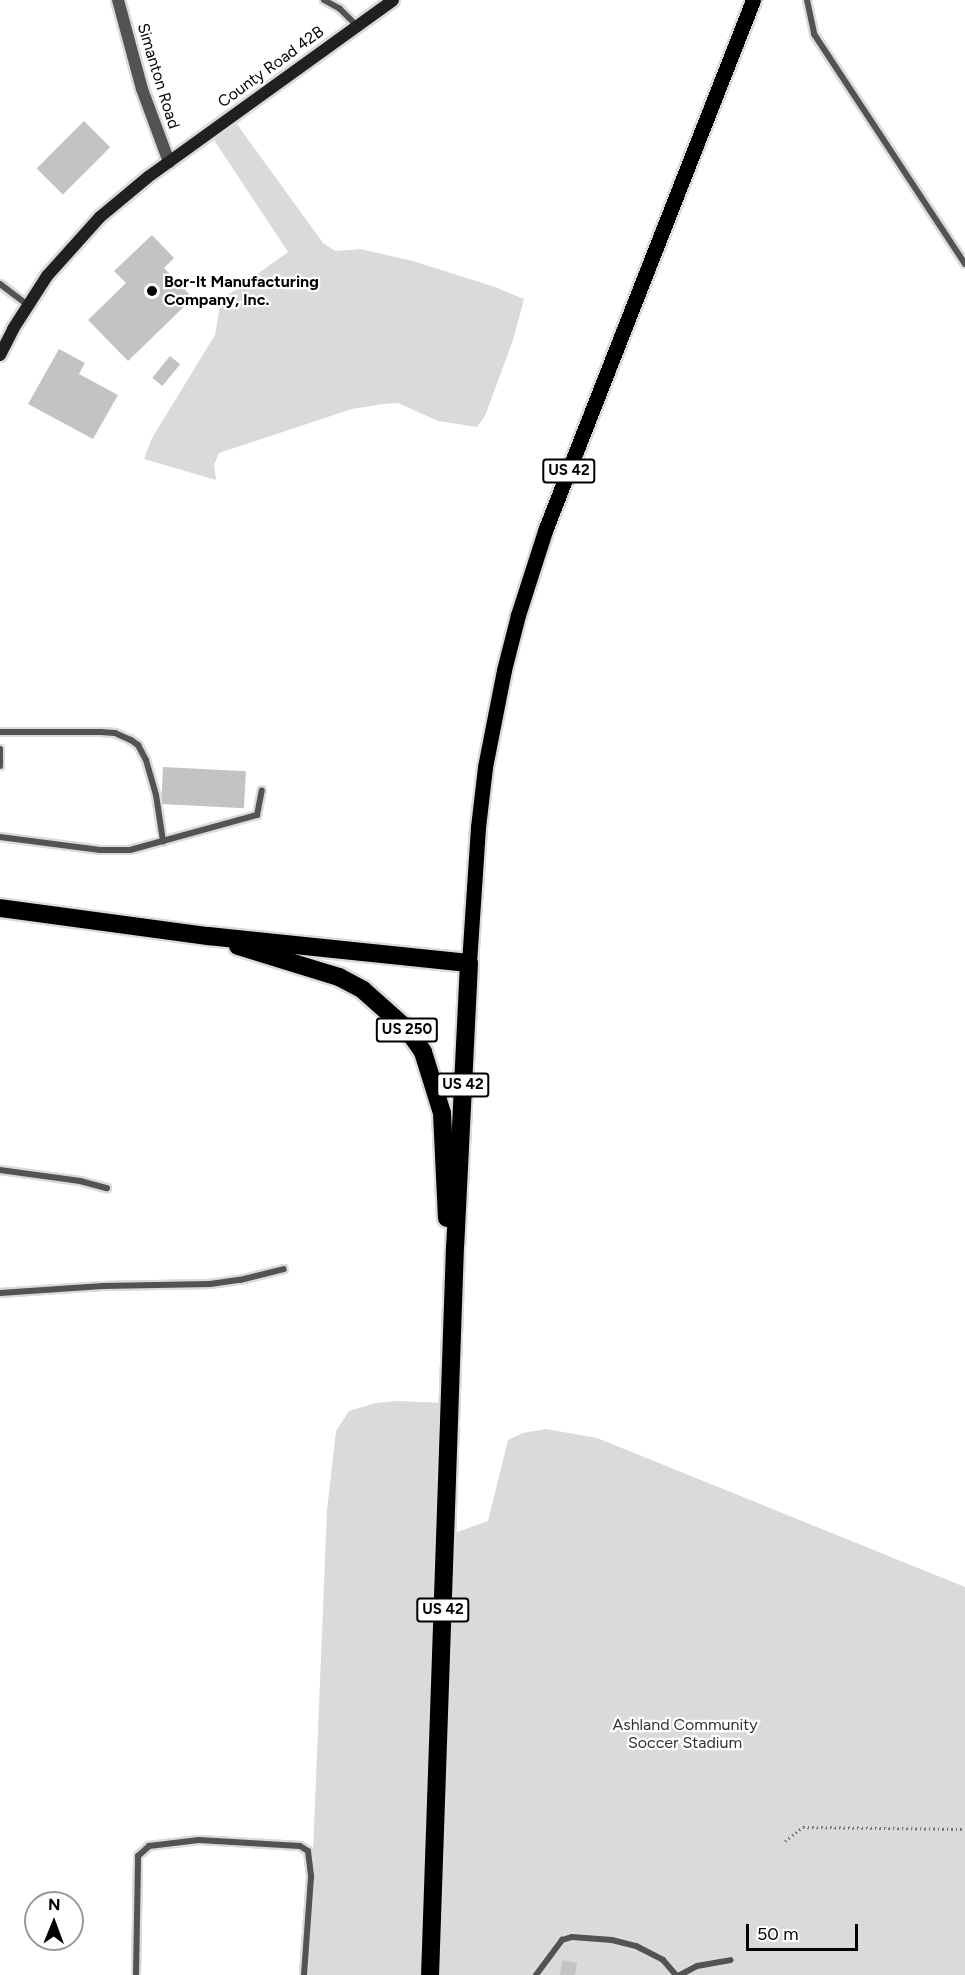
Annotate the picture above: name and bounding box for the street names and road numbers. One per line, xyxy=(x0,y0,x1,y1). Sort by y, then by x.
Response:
street label: Simanton Road xyxy=(133,21,183,131)
street label: County Road 42B xyxy=(214,22,328,112)
road number: US 42 xyxy=(542,459,596,483)
road number: US 250 xyxy=(376,1018,438,1042)
road number: US 42 xyxy=(436,1073,490,1097)
road number: US 42 xyxy=(416,1598,470,1622)

